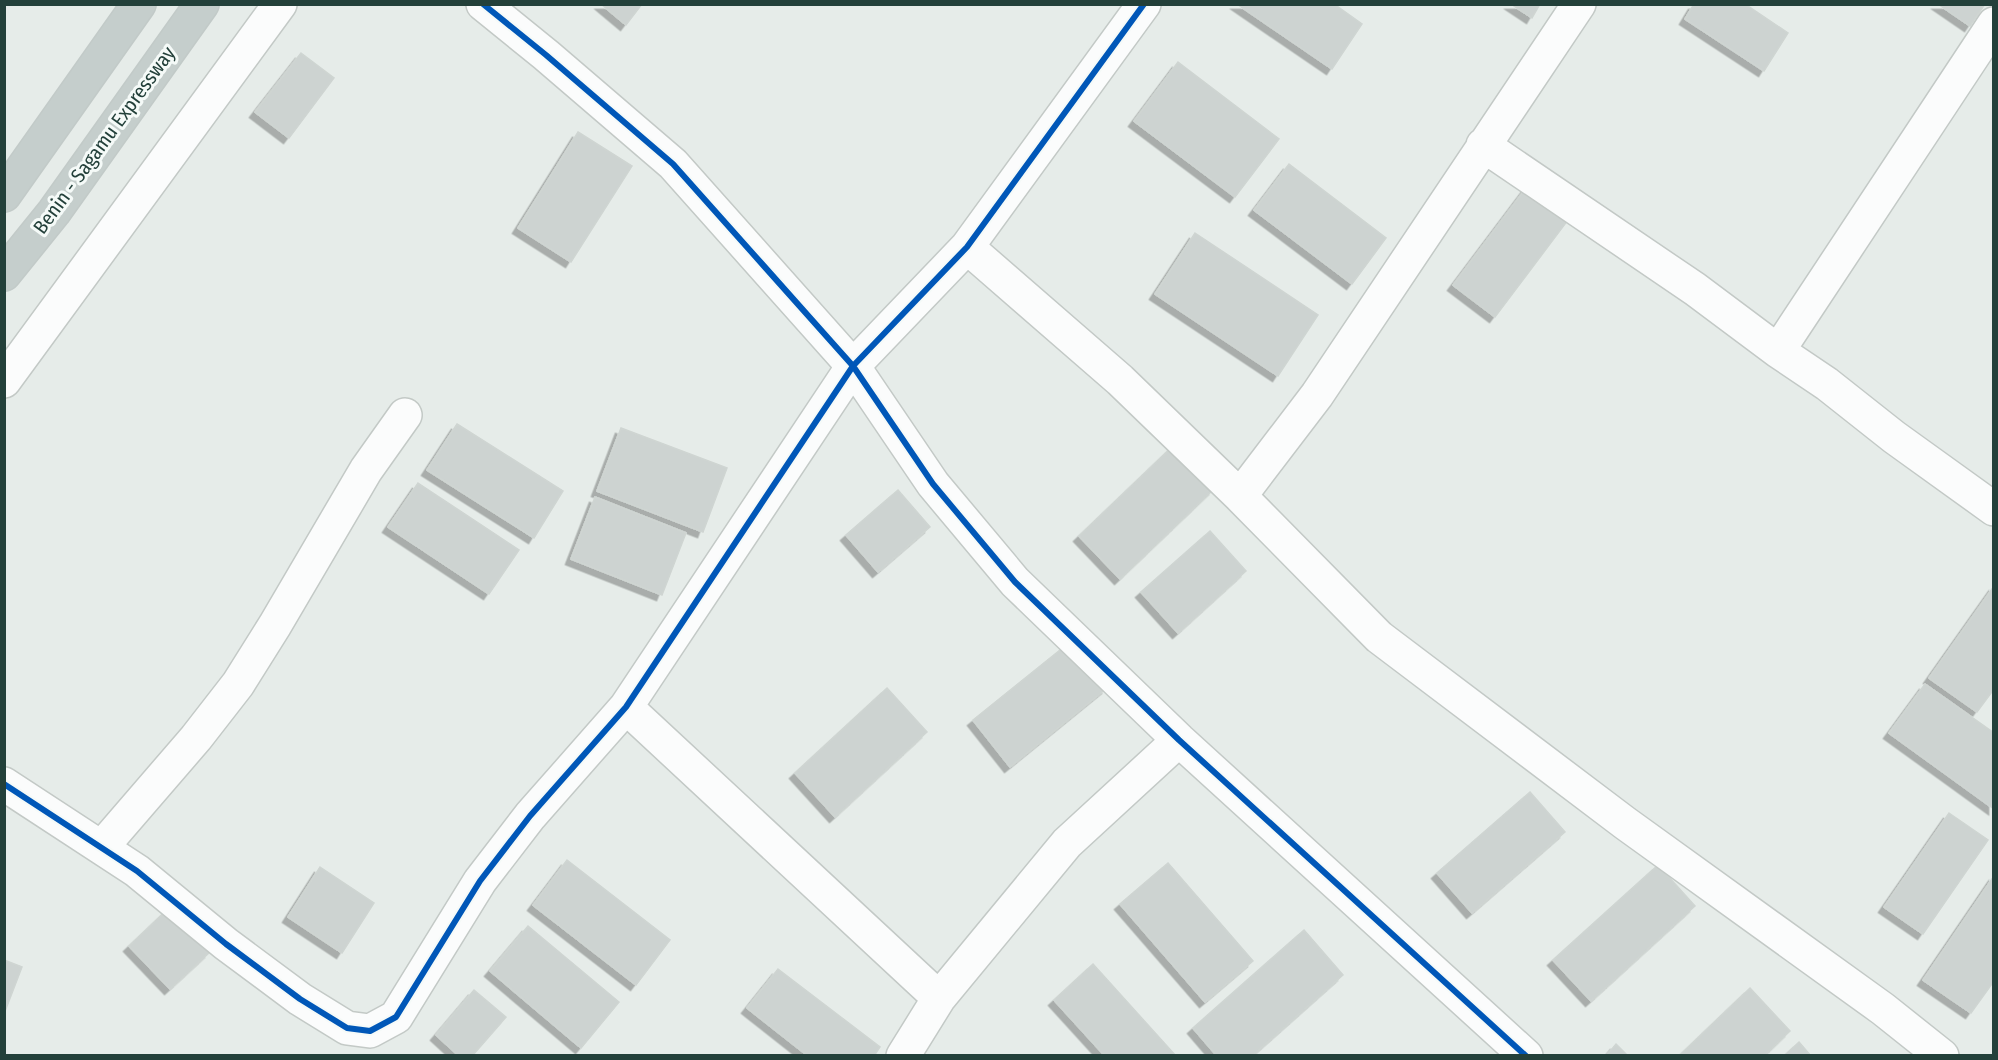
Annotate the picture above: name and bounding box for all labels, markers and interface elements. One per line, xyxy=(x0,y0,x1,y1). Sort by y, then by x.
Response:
street label: Benin - Sagamu Expressway xyxy=(28,42,180,238)

